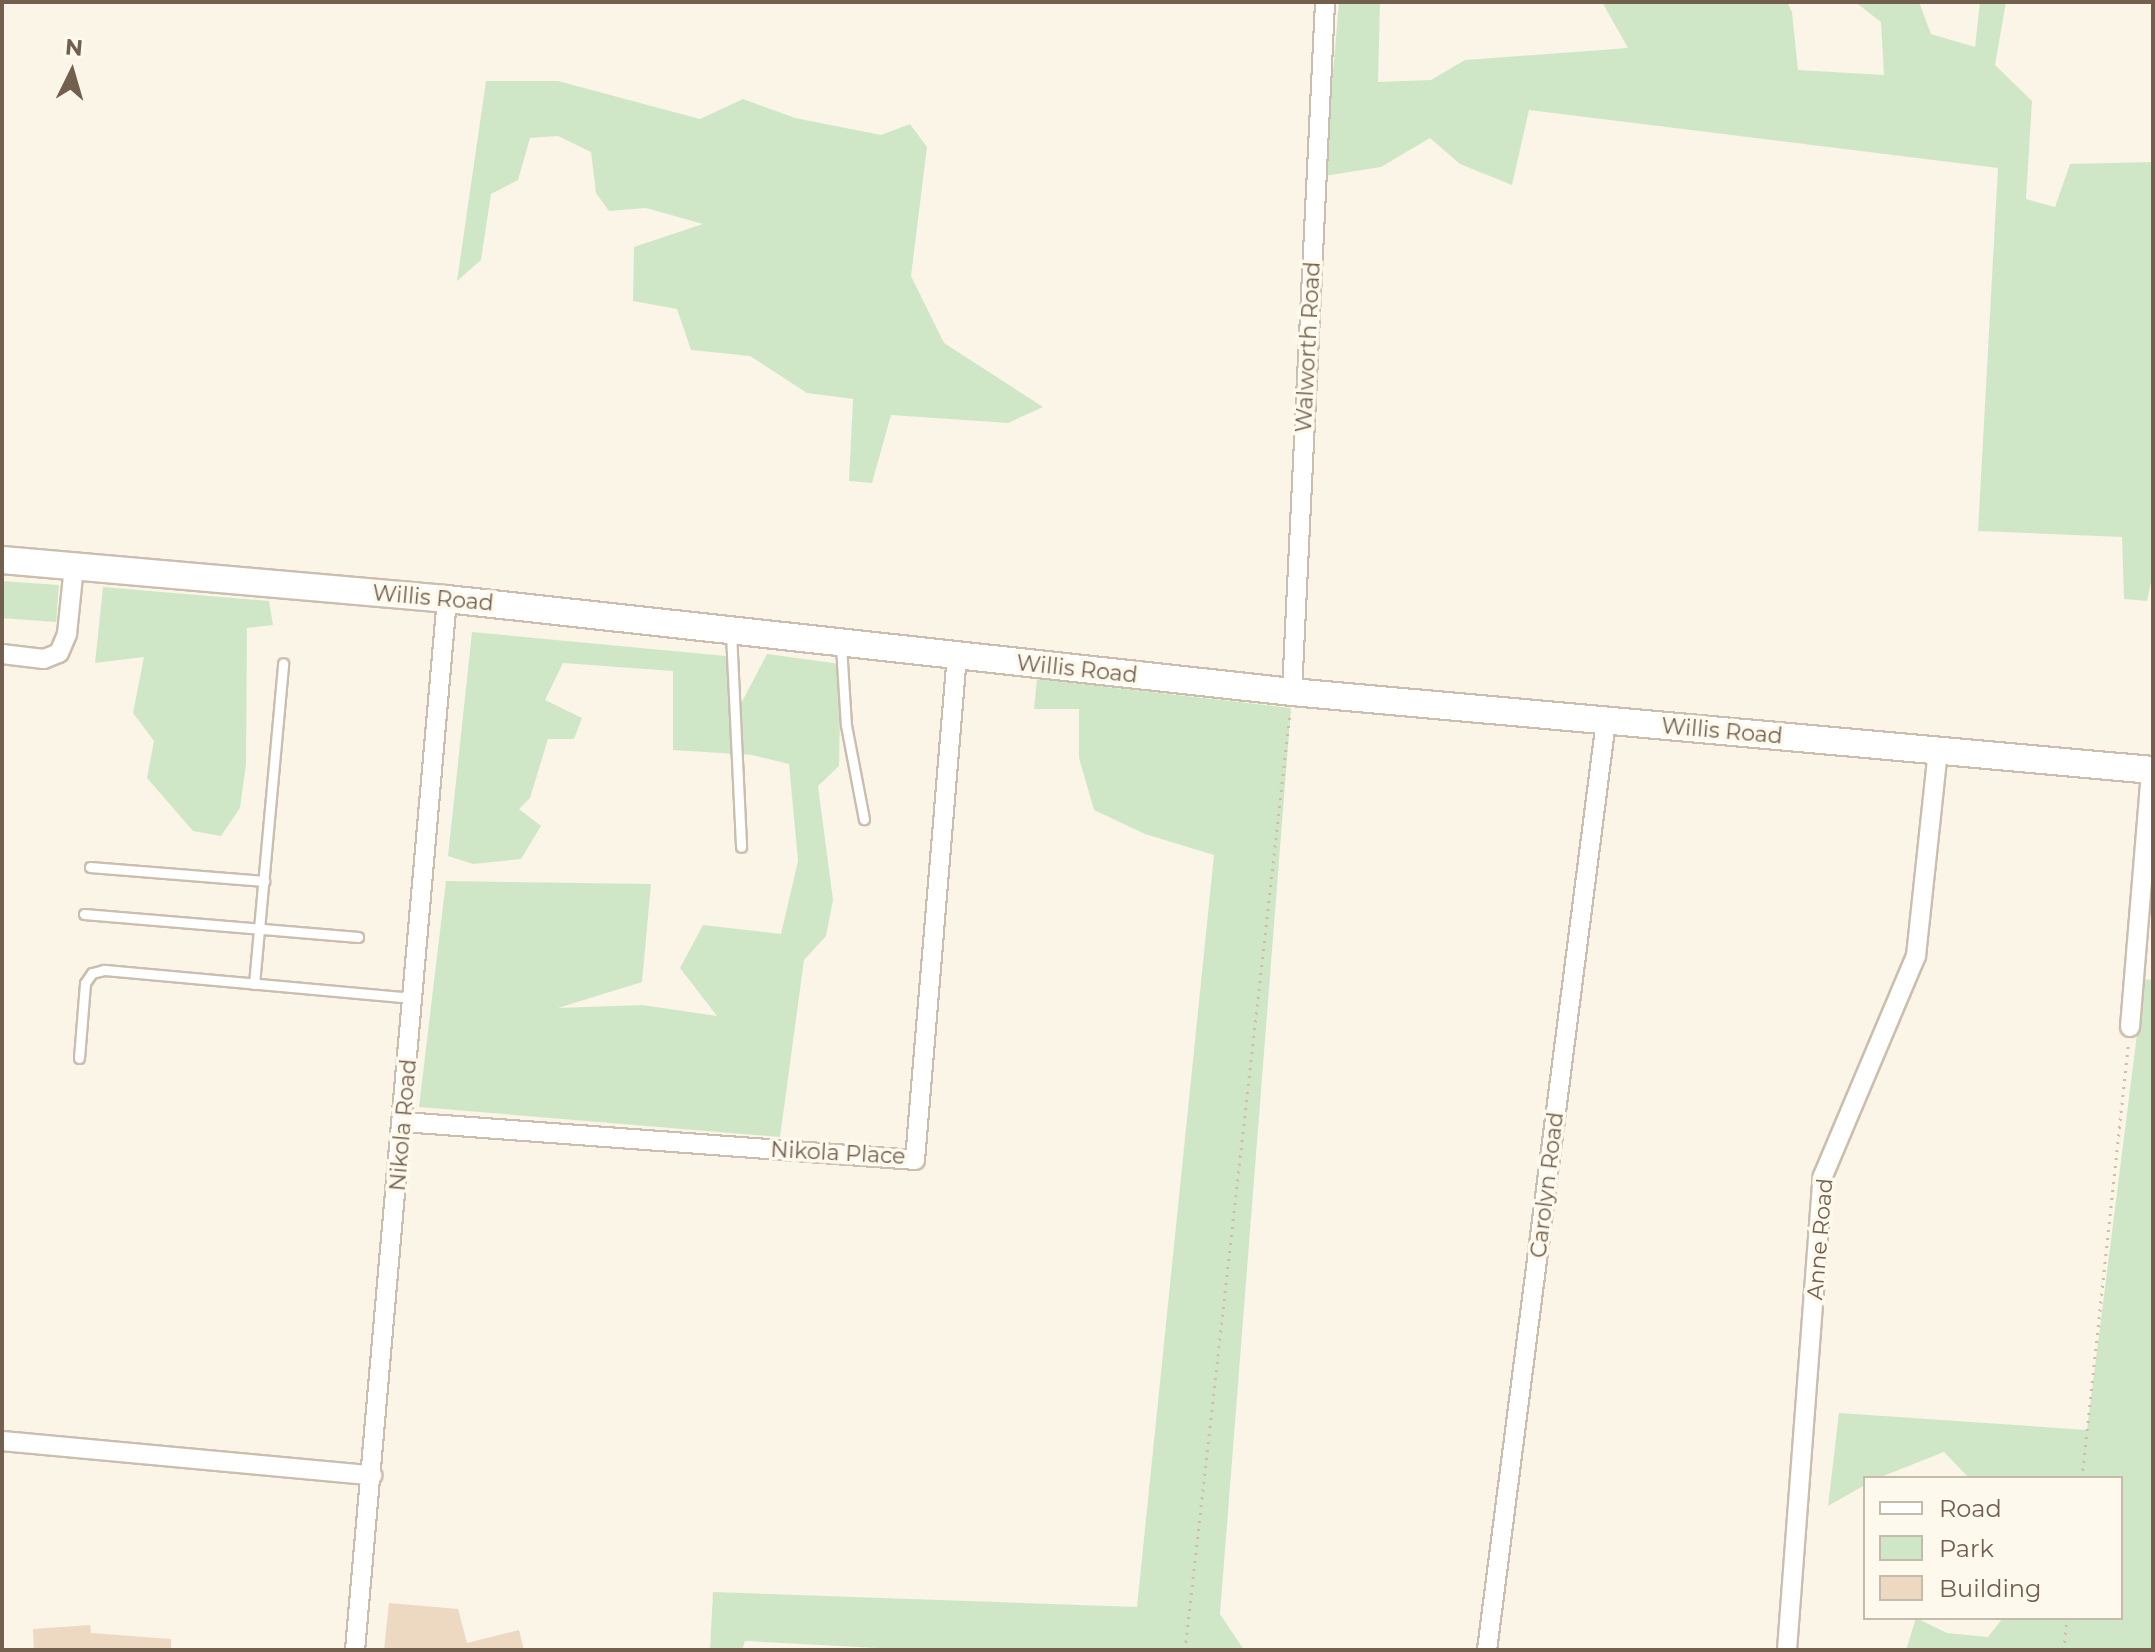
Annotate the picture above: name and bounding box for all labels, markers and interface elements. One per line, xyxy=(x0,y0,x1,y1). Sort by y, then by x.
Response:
north arrow xyxy=(32,32,112,112)
text: N xyxy=(64,33,84,62)
street label: Walworth Road xyxy=(1290,261,1326,433)
street label: Willis Road xyxy=(371,580,495,616)
street label: Willis Road xyxy=(1015,650,1139,688)
street label: Willis Road xyxy=(1660,713,1784,749)
street label: Nikola Road xyxy=(384,1058,422,1192)
street label: Carolyn Road xyxy=(1525,1111,1569,1259)
street label: Nikola Place xyxy=(770,1136,906,1170)
street label: Anne Road xyxy=(1802,1177,1838,1301)
legend xyxy=(1863,1476,2123,1620)
text: Road xyxy=(1939,1494,2002,1523)
text: Park xyxy=(1939,1534,1994,1563)
text: Building xyxy=(1939,1574,2042,1603)

